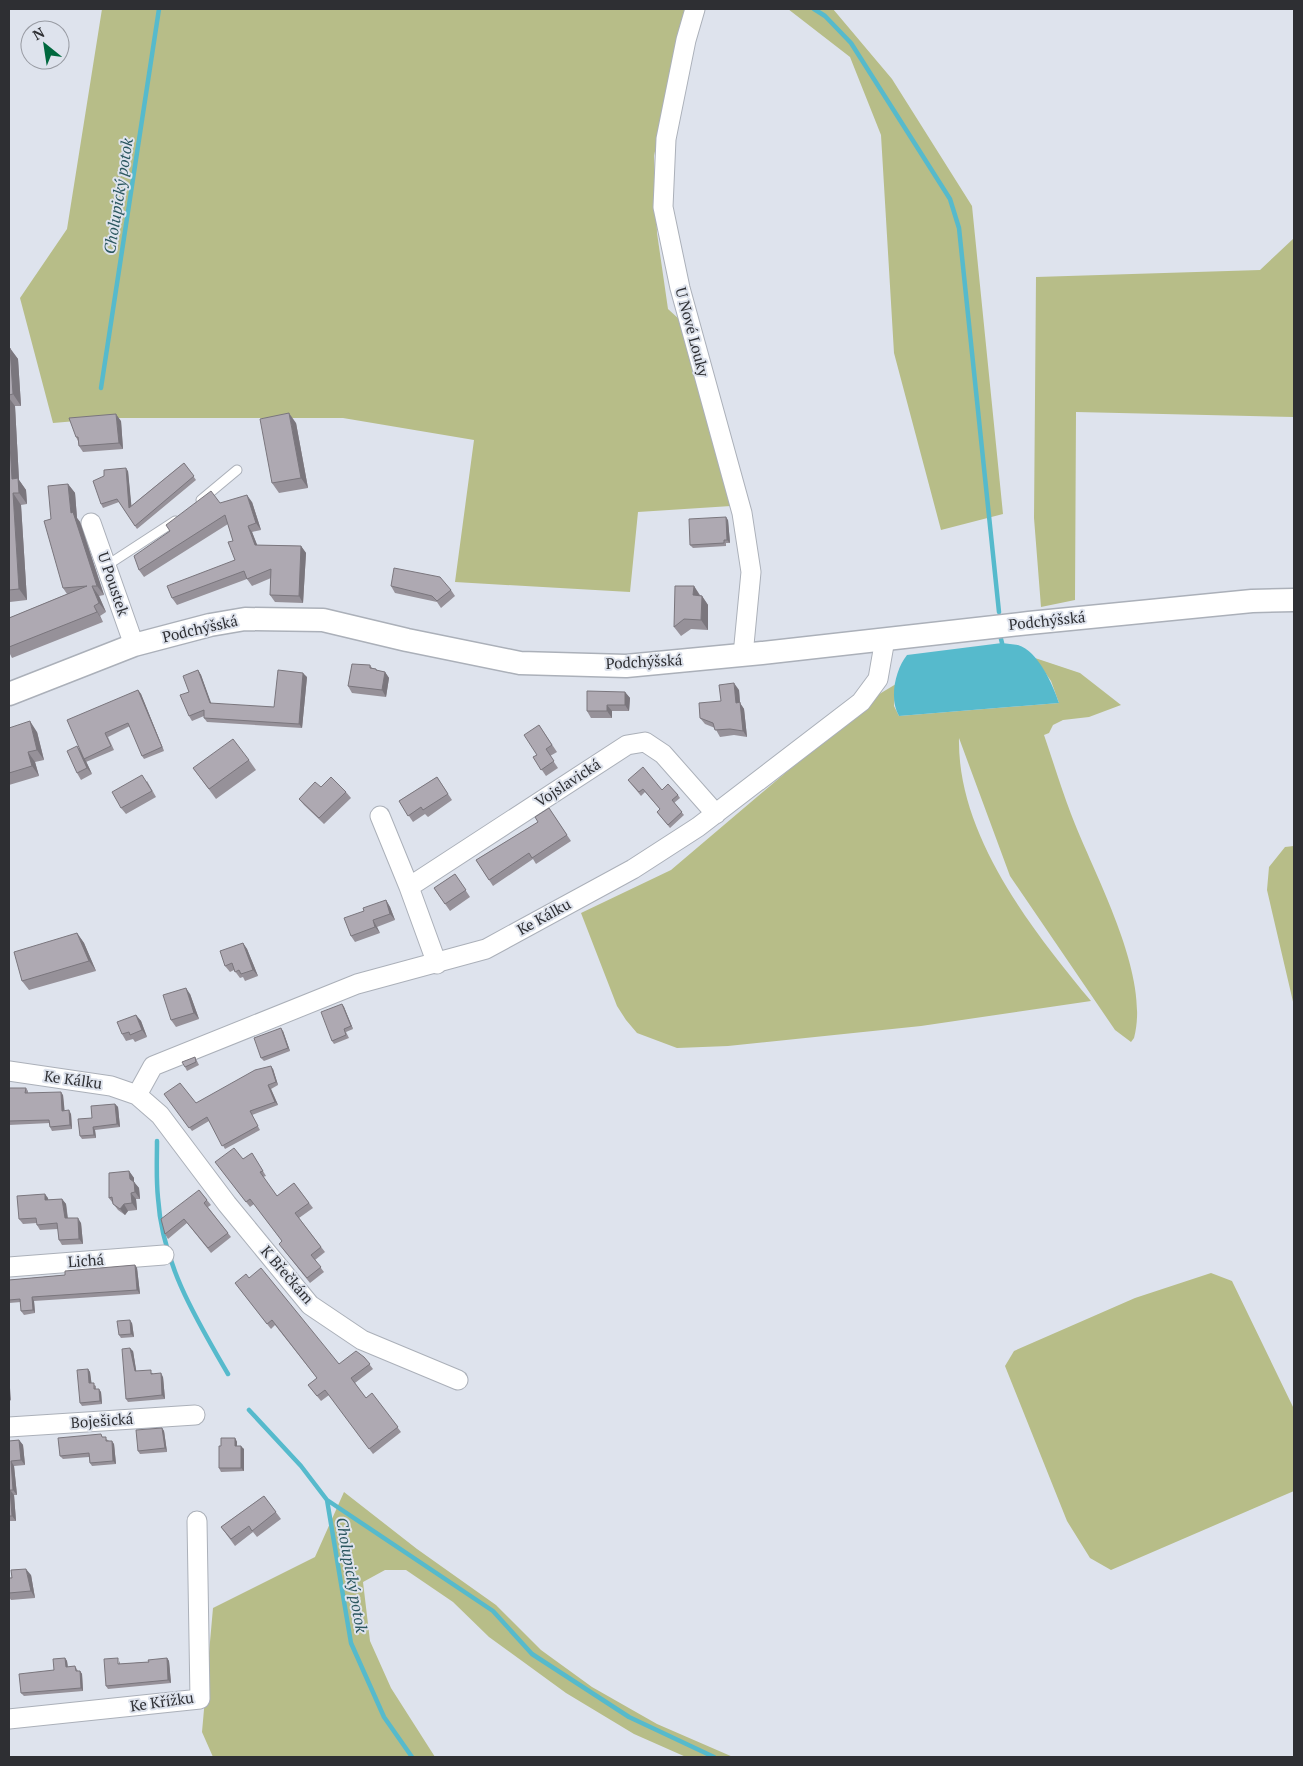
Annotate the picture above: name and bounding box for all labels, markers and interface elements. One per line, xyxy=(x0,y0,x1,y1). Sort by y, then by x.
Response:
north arrow xyxy=(20,20,70,70)
text: N xyxy=(29,22,48,44)
water label: Cholupický potok xyxy=(98,136,138,256)
street label: U Nové Louky xyxy=(671,285,715,379)
street label: U Poustek xyxy=(94,549,134,619)
street label: Podchýšská xyxy=(1008,606,1087,634)
street label: Podchýšská xyxy=(160,610,240,646)
street label: Podchýšská xyxy=(605,649,683,673)
street label: Vojslavická xyxy=(531,753,605,811)
street label: Ke Kálku xyxy=(513,893,574,939)
street label: Ke Kálku xyxy=(43,1065,104,1093)
street label: K Břečkám xyxy=(257,1241,319,1308)
street label: Lichá xyxy=(67,1249,105,1271)
street label: Boješická xyxy=(70,1408,134,1432)
water label: Cholupický potok xyxy=(331,1515,373,1635)
street label: Ke Křížku xyxy=(129,1687,195,1715)

